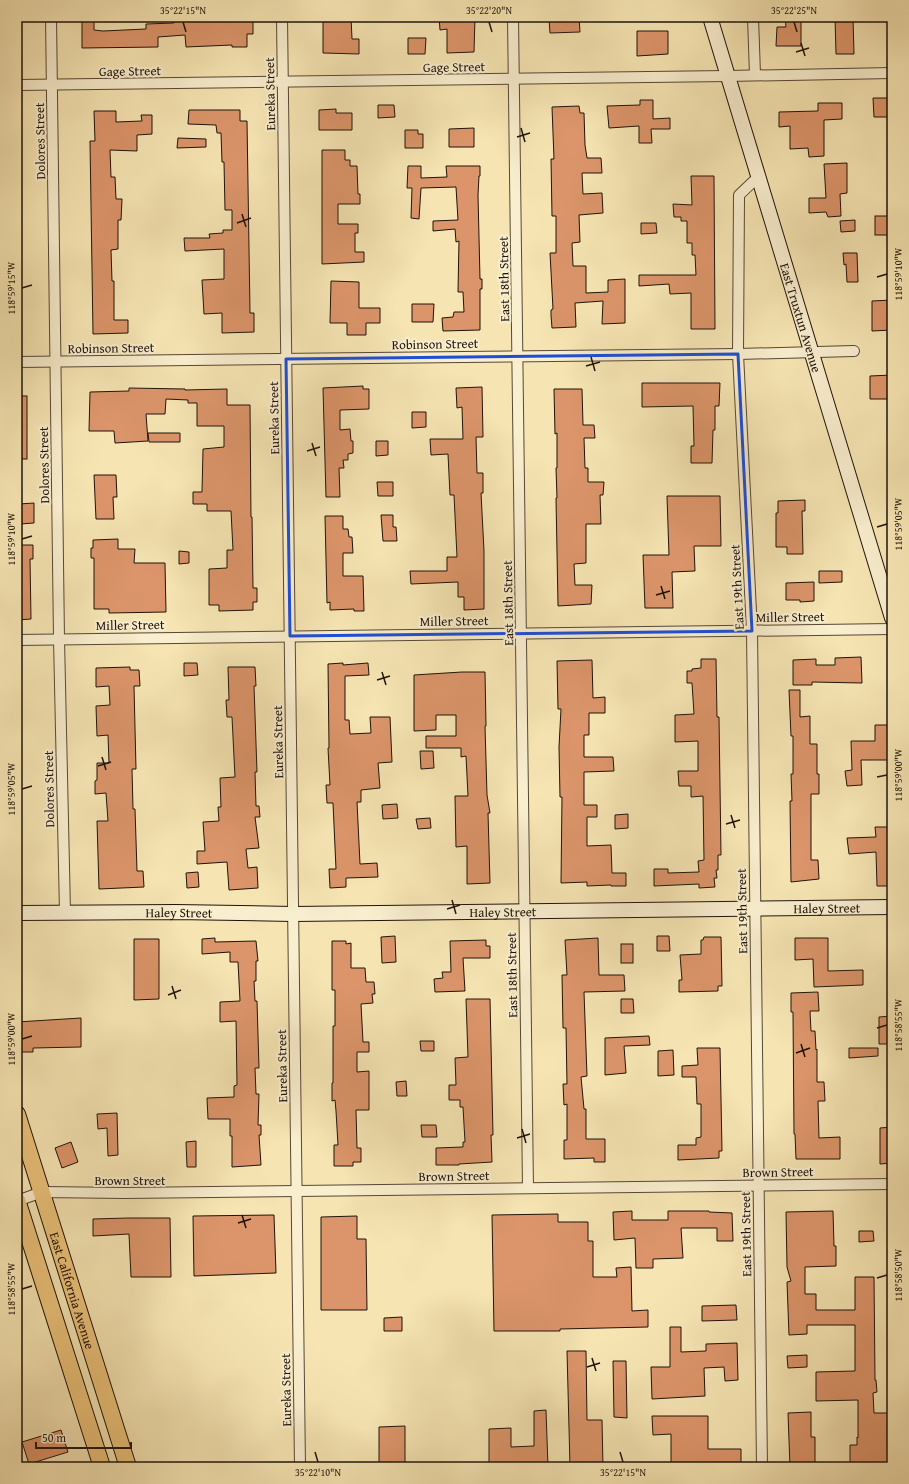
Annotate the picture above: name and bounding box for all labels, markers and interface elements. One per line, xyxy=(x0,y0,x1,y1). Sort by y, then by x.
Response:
text: 35°22'15"N xyxy=(160,3,206,18)
text: 35°22'20"N xyxy=(466,3,512,18)
text: 35°22'25"N xyxy=(771,3,817,18)
street label: Eureka Street xyxy=(260,57,280,131)
street label: Gage Street xyxy=(423,57,486,77)
street label: Gage Street xyxy=(99,61,162,81)
street label: Dolores Street xyxy=(30,102,50,180)
street label: East 18th Street xyxy=(494,236,514,322)
text: 118°59'10"W xyxy=(891,247,906,300)
street label: East Truxtun Avenue xyxy=(775,260,827,375)
text: 118°59'15"W xyxy=(4,261,19,314)
street label: Robinson Street xyxy=(392,334,479,354)
street label: Robinson Street xyxy=(68,338,155,358)
street label: Eureka Street xyxy=(264,381,284,455)
street label: Dolores Street xyxy=(34,426,54,504)
text: 118°59'05"W xyxy=(891,497,906,550)
text: 118°59'10"W xyxy=(4,512,19,565)
street label: East 19th Street xyxy=(725,543,749,630)
street label: East 18th Street xyxy=(498,560,518,646)
street label: Miller Street xyxy=(755,607,825,627)
street label: Miller Street xyxy=(419,611,489,631)
street label: Miller Street xyxy=(95,615,165,635)
street label: Eureka Street xyxy=(268,705,288,779)
text: 118°59'00"W xyxy=(891,748,906,801)
street label: Dolores Street xyxy=(39,750,59,828)
text: 118°59'05"W xyxy=(4,762,19,815)
street label: East 19th Street xyxy=(732,868,752,954)
street label: Haley Street xyxy=(793,898,861,918)
street label: Haley Street xyxy=(146,902,213,922)
street label: Haley Street xyxy=(469,902,537,921)
street label: East 18th Street xyxy=(502,932,522,1018)
text: 118°58'55"W xyxy=(891,998,906,1051)
text: 118°59'00"W xyxy=(4,1012,19,1065)
street label: Eureka Street xyxy=(272,1029,292,1103)
street label: Brown Street xyxy=(742,1162,814,1182)
street label: Brown Street xyxy=(418,1166,490,1186)
street label: Brown Street xyxy=(94,1171,166,1190)
street label: East 19th Street xyxy=(736,1191,756,1277)
street label: East California Avenue xyxy=(45,1229,100,1352)
text: 118°58'50"W xyxy=(891,1248,906,1301)
text: 118°58'55"W xyxy=(4,1262,19,1315)
street label: Eureka Street xyxy=(276,1353,296,1427)
scale bar xyxy=(36,1424,131,1450)
text: 50 m xyxy=(42,1429,66,1446)
text: 35°22'10"N xyxy=(295,1465,341,1480)
text: 35°22'15"N xyxy=(600,1465,646,1480)

